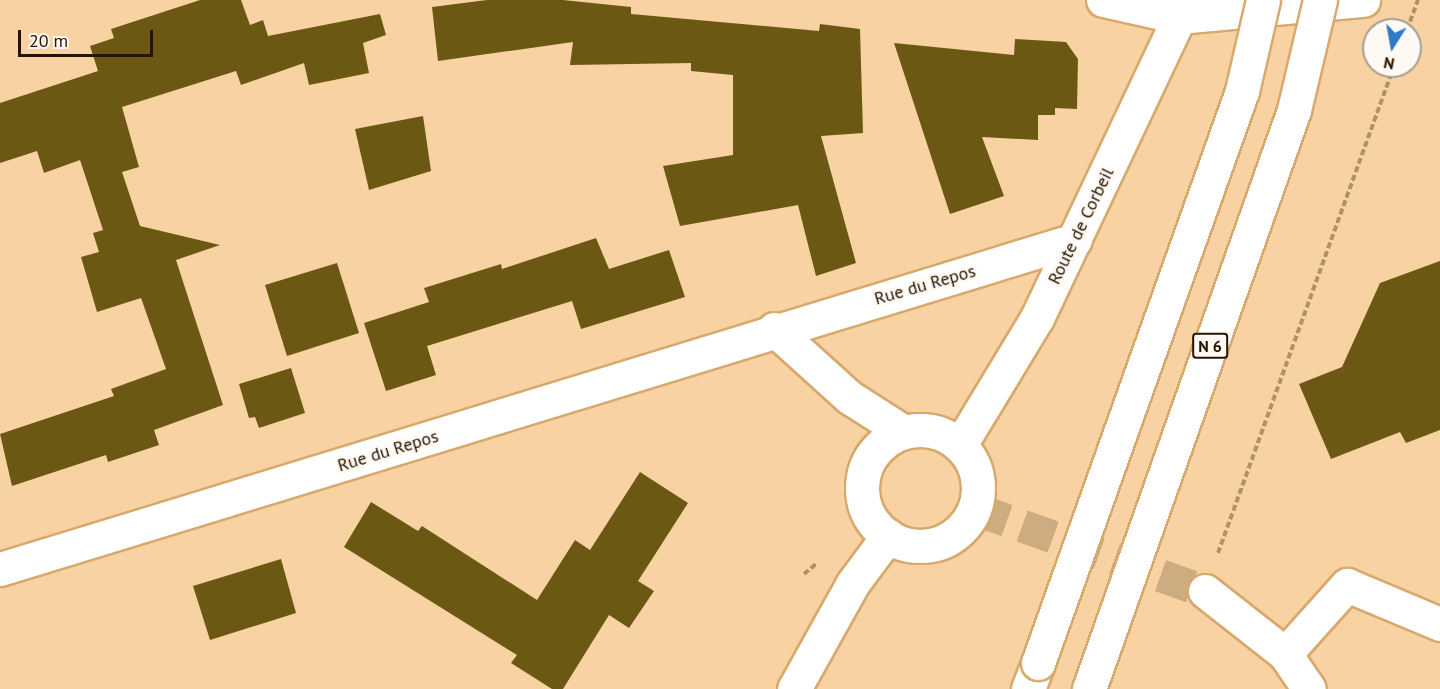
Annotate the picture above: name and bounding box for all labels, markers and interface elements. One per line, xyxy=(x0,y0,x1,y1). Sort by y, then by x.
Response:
scale bar xyxy=(21,18,156,56)
north arrow xyxy=(1362,18,1422,78)
text: 20 m xyxy=(29,29,68,52)
text: N xyxy=(1382,53,1396,75)
street label: Route de Corbeil xyxy=(1043,164,1119,288)
street label: Rue du Repos xyxy=(872,260,978,310)
road number: N 6 xyxy=(1192,333,1228,359)
street label: Rue du Repos xyxy=(335,425,441,477)

